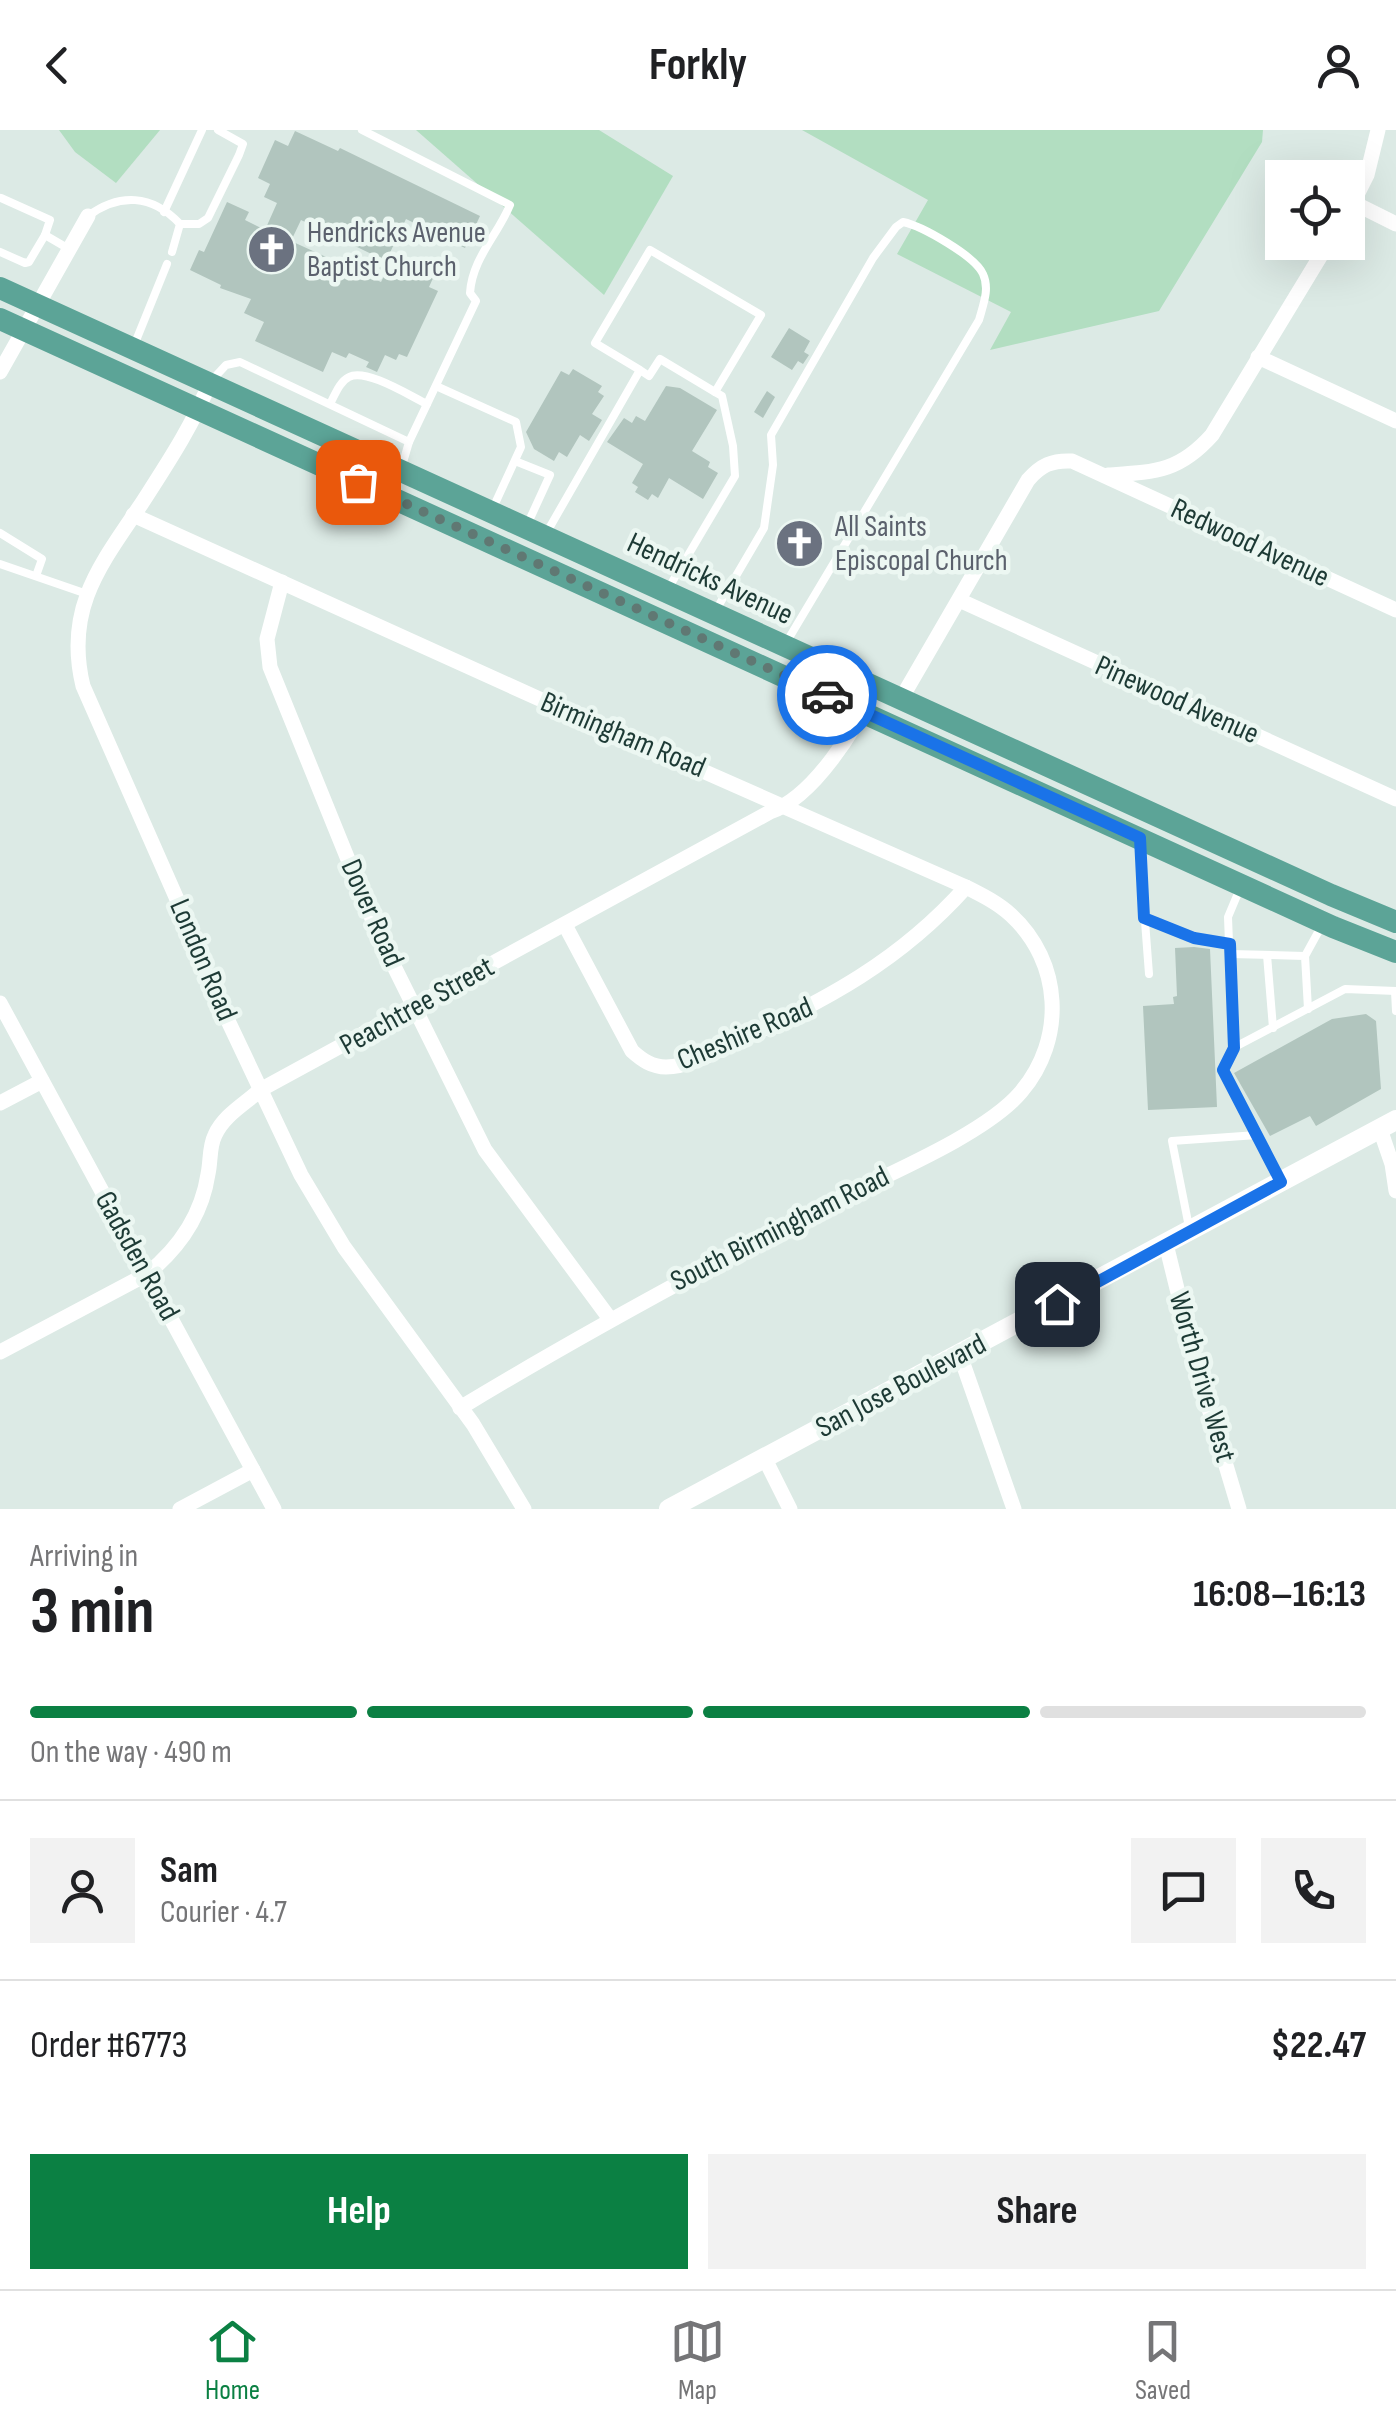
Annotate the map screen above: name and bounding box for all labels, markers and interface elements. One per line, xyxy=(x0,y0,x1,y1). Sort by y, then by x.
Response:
icon: back xyxy=(30,38,85,93)
text: Forkly xyxy=(649,38,747,93)
icon: person xyxy=(1311,38,1366,93)
map controls xyxy=(1265,160,1365,260)
button: locate xyxy=(1265,160,1365,260)
place label: Hendricks Avenue Baptist Church xyxy=(307,215,486,285)
church icon: Hendricks Avenue Baptist Church xyxy=(246,224,298,276)
pin xyxy=(316,440,401,525)
icon: bag xyxy=(331,455,386,510)
street label: Redwood Avenue xyxy=(1165,491,1335,595)
place label: All Saints Episcopal Church xyxy=(834,509,1008,579)
church icon: All Saints Episcopal Church xyxy=(774,518,826,570)
street label: Hendricks Avenue xyxy=(621,525,799,633)
courier xyxy=(777,645,877,745)
street label: Pinewood Avenue xyxy=(1090,648,1264,752)
icon: car xyxy=(800,668,855,723)
street label: Birmingham Road xyxy=(535,684,711,786)
street label: Dover Road xyxy=(332,854,412,972)
street label: London Road xyxy=(161,894,245,1026)
street label: Peachtree Street xyxy=(334,949,500,1063)
street label: Cheshire Road xyxy=(672,989,818,1079)
street label: South Birmingham Road xyxy=(665,1158,895,1300)
street label: Gadsden Road xyxy=(87,1185,187,1327)
pin xyxy=(1015,1262,1100,1347)
icon: home xyxy=(1030,1277,1085,1332)
street label: Worth Drive West xyxy=(1161,1288,1243,1466)
street label: San Jose Boulevard xyxy=(810,1326,992,1446)
text: Arriving in xyxy=(30,1537,138,1576)
text: 16:08–16:13 xyxy=(1193,1572,1366,1617)
text: 3 min xyxy=(30,1574,154,1652)
text: On the way · 490 m xyxy=(30,1733,232,1772)
button: person xyxy=(30,1838,135,1943)
button: chat xyxy=(1131,1838,1236,1943)
button: phone xyxy=(1261,1838,1366,1943)
text: Sam xyxy=(160,1848,218,1893)
text: Courier · 4.7 xyxy=(160,1893,287,1932)
text: Order #6773 xyxy=(30,2023,187,2068)
text: $22.47 xyxy=(1271,2023,1366,2068)
button: Help xyxy=(30,2154,688,2269)
button: Share xyxy=(708,2154,1366,2269)
tab: Home xyxy=(205,2314,260,2407)
tab: Map xyxy=(670,2314,725,2407)
tab: Saved xyxy=(1135,2314,1191,2407)

